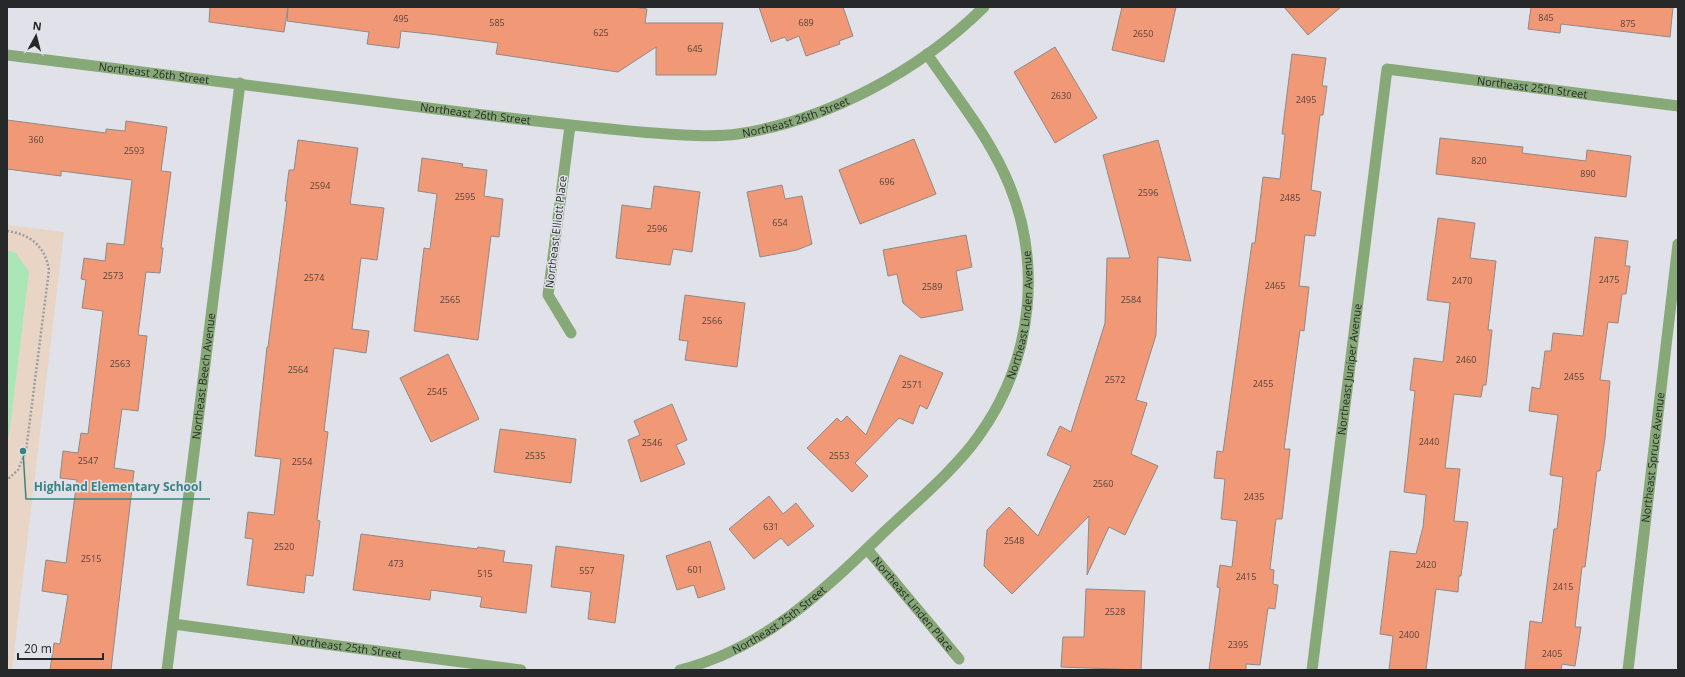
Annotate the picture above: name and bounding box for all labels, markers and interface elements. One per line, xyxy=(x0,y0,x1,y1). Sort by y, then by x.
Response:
house number: 845 xyxy=(1538,11,1554,24)
house number: 495 xyxy=(393,12,409,25)
north arrow xyxy=(16,16,56,56)
house number: 585 xyxy=(489,16,505,29)
house number: 689 xyxy=(798,16,814,29)
house number: 875 xyxy=(1620,17,1636,30)
text: N xyxy=(32,18,43,34)
house number: 625 xyxy=(593,26,609,39)
house number: 2650 xyxy=(1133,27,1153,40)
house number: 645 xyxy=(687,42,703,55)
street label: Northeast 26th Street xyxy=(98,58,210,87)
street label: Northeast 25th Street xyxy=(1476,73,1588,101)
house number: 2630 xyxy=(1051,89,1071,102)
street label: Northeast 26th Street xyxy=(741,93,851,140)
house number: 2495 xyxy=(1296,93,1316,106)
street label: Northeast 26th Street xyxy=(419,99,532,127)
house number: 360 xyxy=(28,133,44,146)
house number: 2593 xyxy=(124,144,144,157)
house number: 820 xyxy=(1471,154,1487,167)
house number: 890 xyxy=(1580,167,1596,180)
street label: Northeast Elliott Place xyxy=(541,175,570,289)
house number: 696 xyxy=(879,175,895,188)
house number: 2594 xyxy=(310,179,330,192)
house number: 2596 xyxy=(1138,186,1158,199)
house number: 2595 xyxy=(455,190,475,203)
house number: 2485 xyxy=(1280,191,1300,204)
house number: 654 xyxy=(772,216,788,229)
house number: 2596 xyxy=(647,222,667,235)
street label: Northeast Linden Avenue xyxy=(1002,250,1035,381)
house number: 2573 xyxy=(103,269,123,282)
house number: 2574 xyxy=(304,271,324,284)
house number: 2475 xyxy=(1599,273,1619,286)
house number: 2470 xyxy=(1452,274,1472,287)
house number: 2465 xyxy=(1265,279,1285,292)
house number: 2589 xyxy=(922,280,942,293)
house number: 2565 xyxy=(440,293,460,306)
house number: 2584 xyxy=(1121,293,1141,306)
street label: Northeast Juniper Avenue xyxy=(1333,303,1365,436)
street label: Northeast Beech Avenue xyxy=(188,312,218,440)
house number: 2566 xyxy=(702,314,722,327)
house number: 2460 xyxy=(1456,353,1476,366)
house number: 2563 xyxy=(110,357,130,370)
house number: 2564 xyxy=(288,363,308,376)
house number: 2455 xyxy=(1564,370,1584,383)
house number: 2572 xyxy=(1105,373,1125,386)
house number: 2455 xyxy=(1253,377,1273,390)
house number: 2571 xyxy=(902,378,922,391)
house number: 2545 xyxy=(427,385,447,398)
street label: Northeast Spruce Avenue xyxy=(1637,391,1668,523)
house number: 2440 xyxy=(1419,435,1439,448)
house number: 2546 xyxy=(642,436,662,449)
house number: 2535 xyxy=(525,449,545,462)
house number: 2553 xyxy=(829,449,849,462)
house number: 2547 xyxy=(78,454,98,467)
house number: 2554 xyxy=(292,455,312,468)
callout: Highland Elementary School xyxy=(26,475,210,499)
house number: 2560 xyxy=(1093,477,1113,490)
text: Highland Elementary School xyxy=(34,478,202,495)
house number: 2435 xyxy=(1244,490,1264,503)
house number: 631 xyxy=(763,520,779,533)
house number: 2548 xyxy=(1004,534,1024,547)
house number: 2520 xyxy=(274,540,294,553)
house number: 2515 xyxy=(81,552,101,565)
street label: Northeast Linden Place xyxy=(870,553,958,654)
house number: 473 xyxy=(388,557,404,570)
house number: 2420 xyxy=(1416,558,1436,571)
house number: 601 xyxy=(687,563,703,576)
house number: 557 xyxy=(579,564,595,577)
house number: 515 xyxy=(477,567,493,580)
house number: 2415 xyxy=(1236,570,1256,583)
house number: 2415 xyxy=(1553,580,1573,593)
street label: Northeast 25th Street xyxy=(729,582,829,657)
house number: 2528 xyxy=(1105,605,1125,618)
house number: 2400 xyxy=(1399,628,1419,641)
street label: Northeast 25th Street xyxy=(290,632,403,661)
scale bar xyxy=(18,635,103,661)
house number: 2395 xyxy=(1228,638,1248,651)
text: 20 m xyxy=(24,640,52,657)
house number: 2405 xyxy=(1542,647,1562,660)

